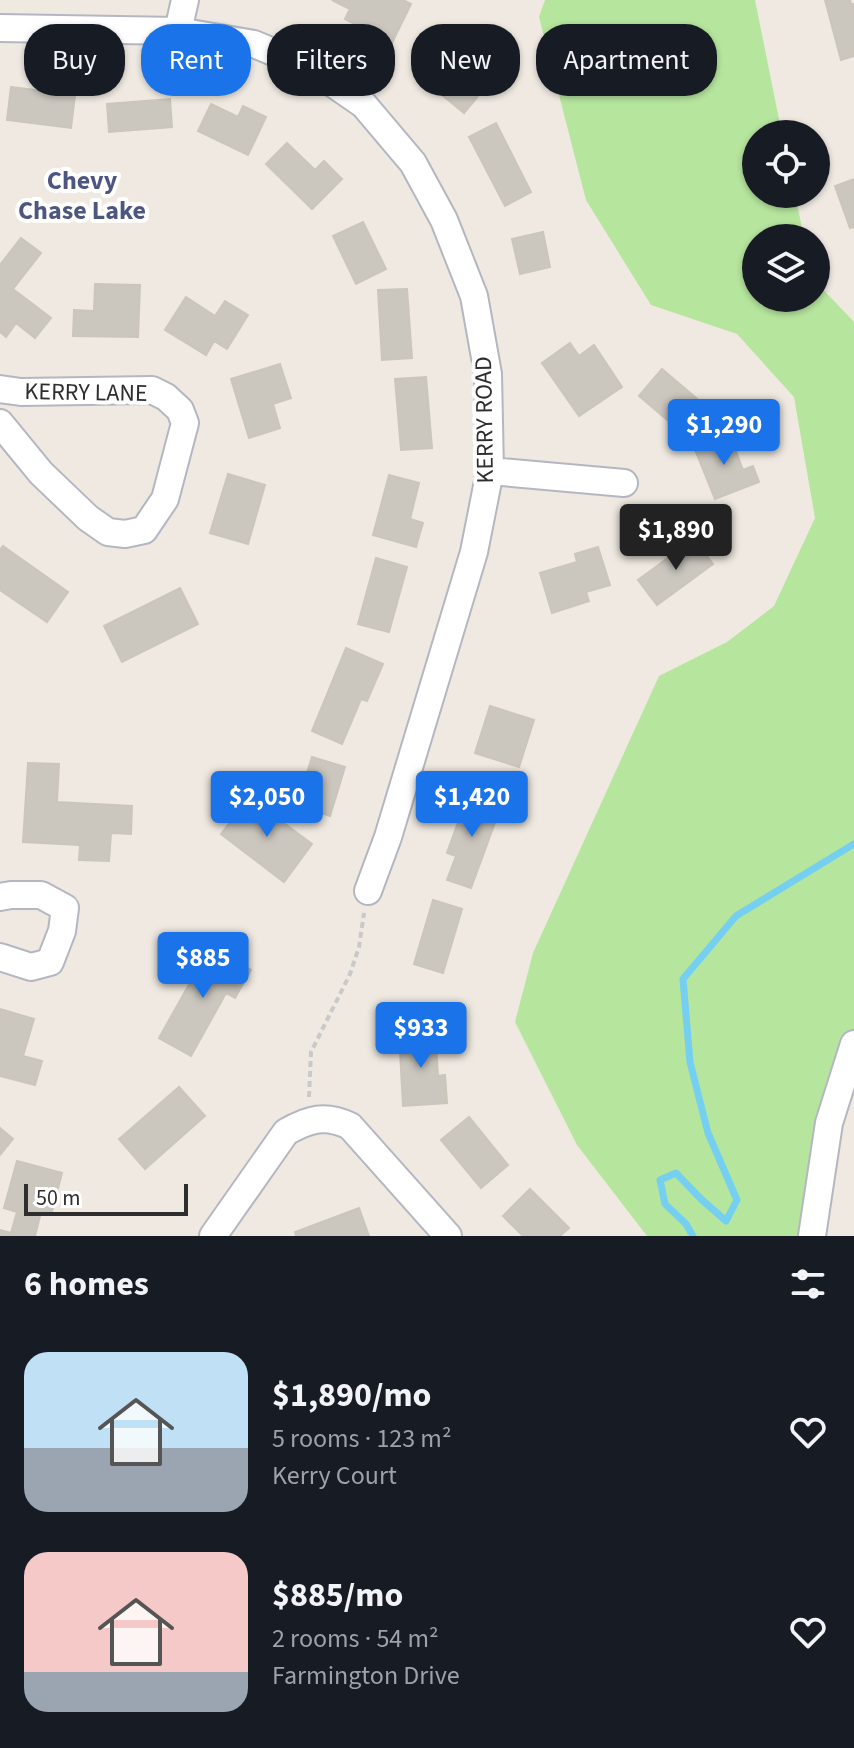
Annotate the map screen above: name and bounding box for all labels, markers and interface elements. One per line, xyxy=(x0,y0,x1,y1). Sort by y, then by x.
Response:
chip: Buy xyxy=(24,24,125,96)
chip: Rent xyxy=(141,24,251,96)
chip: Filters xyxy=(267,24,395,96)
chip: New xyxy=(411,24,520,96)
chip: Apartment xyxy=(536,24,717,96)
map controls xyxy=(742,120,830,312)
button: locate xyxy=(742,120,830,208)
district label: Chevy Chase Lake xyxy=(18,162,146,229)
button: layers xyxy=(742,224,830,312)
street label: KERRY ROAD xyxy=(466,356,503,484)
street label: KERRY LANE xyxy=(24,374,148,411)
pin: $1,290 xyxy=(659,399,789,467)
text: $1,290 xyxy=(686,406,762,443)
pin: $1,890 xyxy=(611,504,741,572)
text: $1,890 xyxy=(638,511,714,548)
pin: $2,050 xyxy=(202,771,332,839)
pin: $1,420 xyxy=(407,771,537,839)
text: $2,050 xyxy=(229,778,305,815)
text: $1,420 xyxy=(434,778,510,815)
pin: $885 xyxy=(156,932,250,1000)
text: $885 xyxy=(176,939,230,976)
pin: $933 xyxy=(374,1002,468,1070)
text: $933 xyxy=(394,1009,448,1046)
scale bar xyxy=(24,1180,188,1216)
text: 50 m xyxy=(36,1182,81,1214)
text: 6 homes xyxy=(24,1260,149,1309)
icon: filters xyxy=(786,1262,830,1306)
text: $1,890/mo xyxy=(272,1371,432,1420)
icon: home xyxy=(88,1384,184,1480)
icon: heart xyxy=(786,1410,830,1454)
text: 5 rooms · 123 m² xyxy=(272,1420,451,1457)
text: Kerry Court xyxy=(272,1457,397,1494)
text: $885/mo xyxy=(272,1571,403,1620)
icon: home xyxy=(88,1584,184,1680)
icon: heart xyxy=(786,1610,830,1654)
text: 2 rooms · 54 m² xyxy=(272,1620,439,1657)
text: Farmington Drive xyxy=(272,1657,460,1694)

